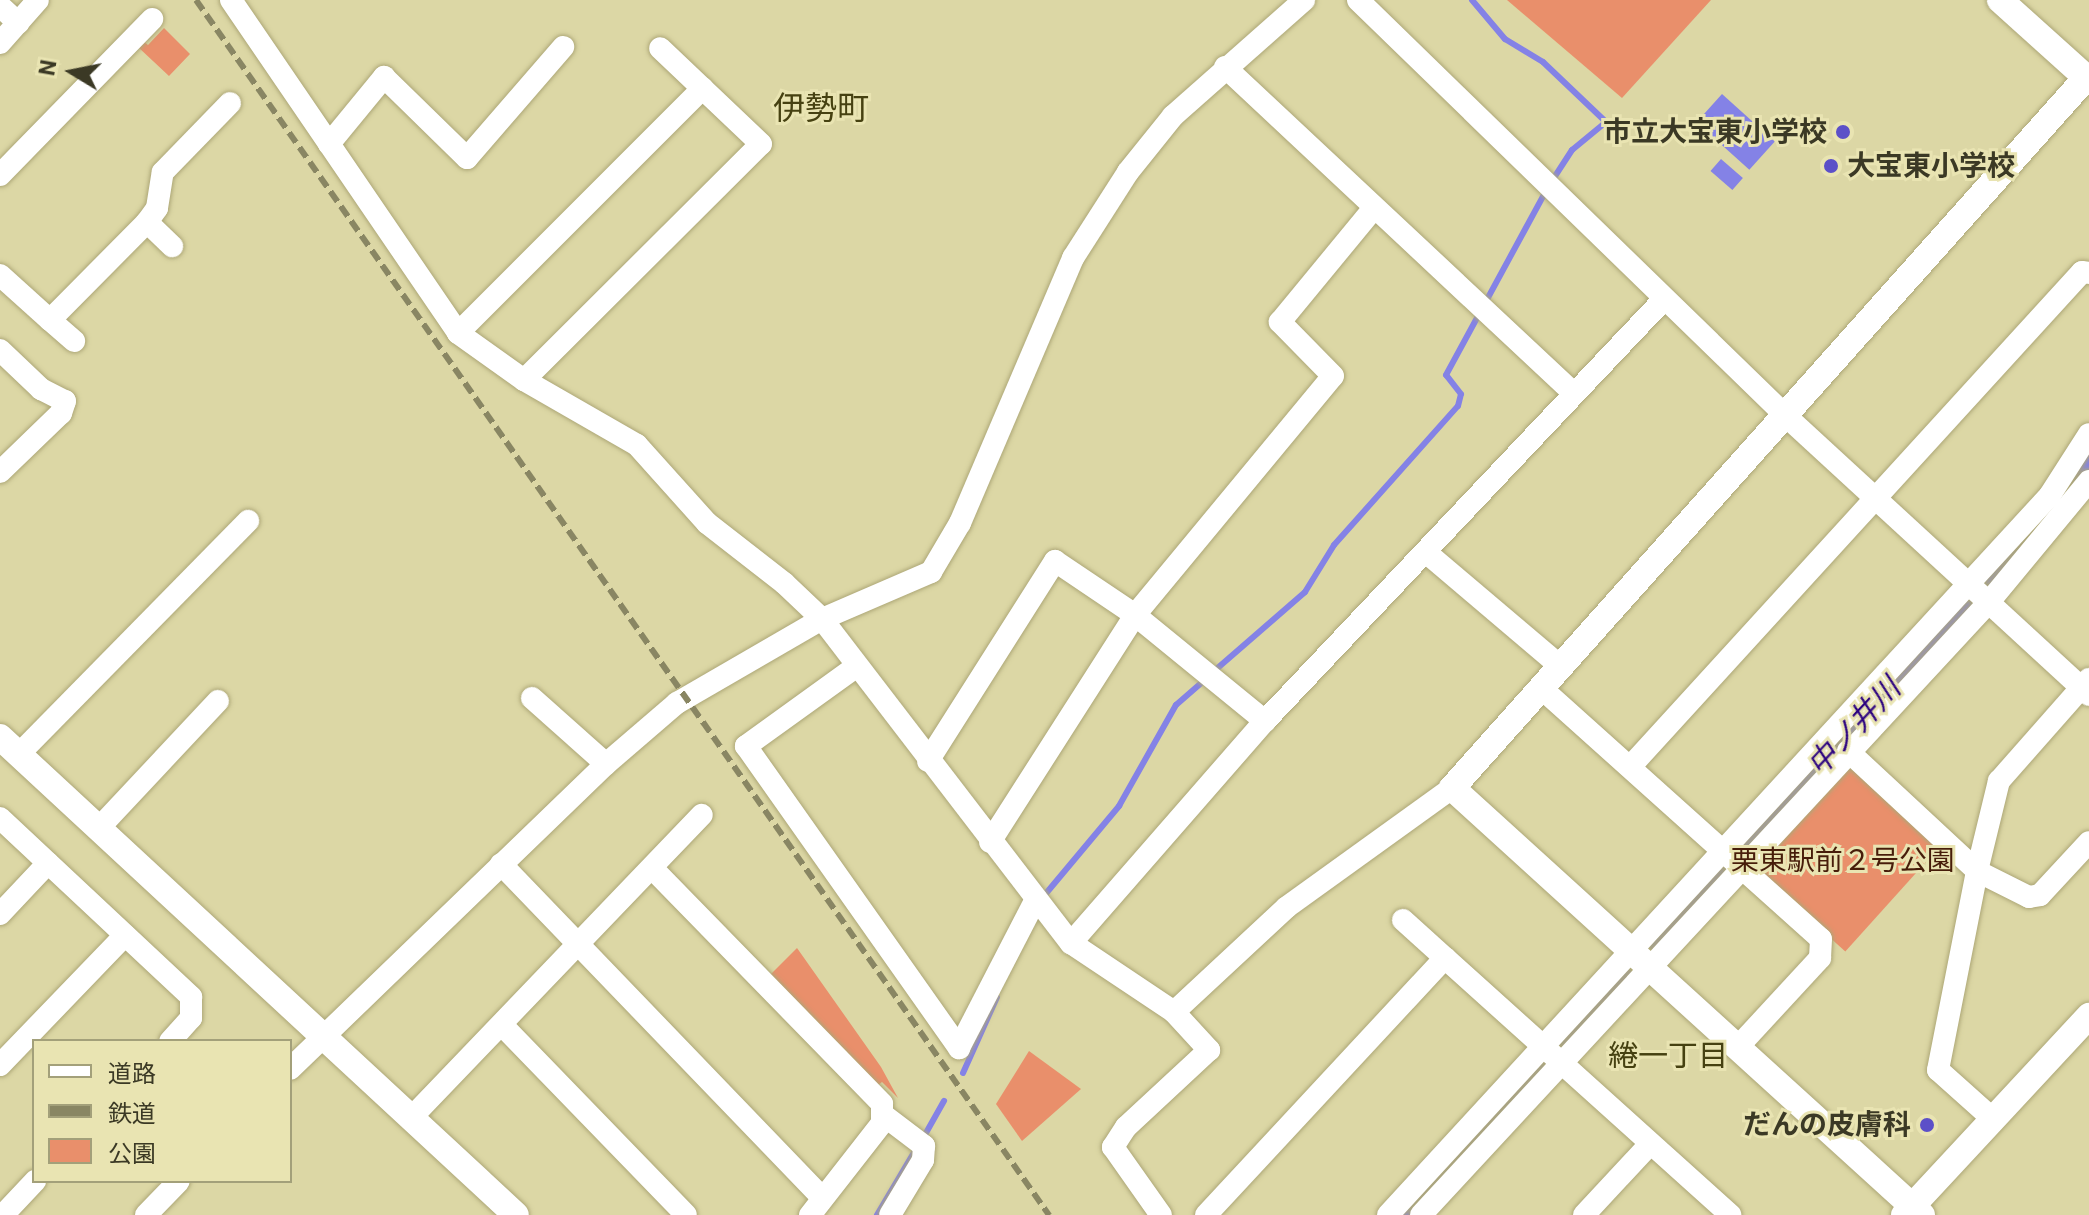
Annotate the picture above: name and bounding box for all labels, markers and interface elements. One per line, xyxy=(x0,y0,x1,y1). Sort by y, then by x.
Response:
north arrow xyxy=(32,32,112,112)
text: N xyxy=(34,58,62,78)
district label: 伊勢町 xyxy=(773,89,869,127)
place label: 市立大宝東小学校 xyxy=(1603,115,1827,149)
marker: 市立大宝東小学校 xyxy=(1834,123,1852,141)
place label: 大宝東小学校 xyxy=(1847,149,2015,183)
marker: 大宝東小学校 xyxy=(1822,157,1840,175)
water label: 中ノ井川 xyxy=(1800,671,1908,783)
park label: 栗東駅前２号公園 xyxy=(1731,844,1955,878)
district label: 綣一丁目 xyxy=(1608,1038,1728,1074)
legend xyxy=(32,1039,292,1183)
text: 道路 xyxy=(108,1060,156,1088)
text: 鉄道 xyxy=(108,1100,156,1128)
place label: だんの皮膚科 xyxy=(1743,1108,1911,1142)
marker: だんの皮膚科 xyxy=(1918,1116,1936,1134)
text: 公園 xyxy=(108,1140,156,1168)

